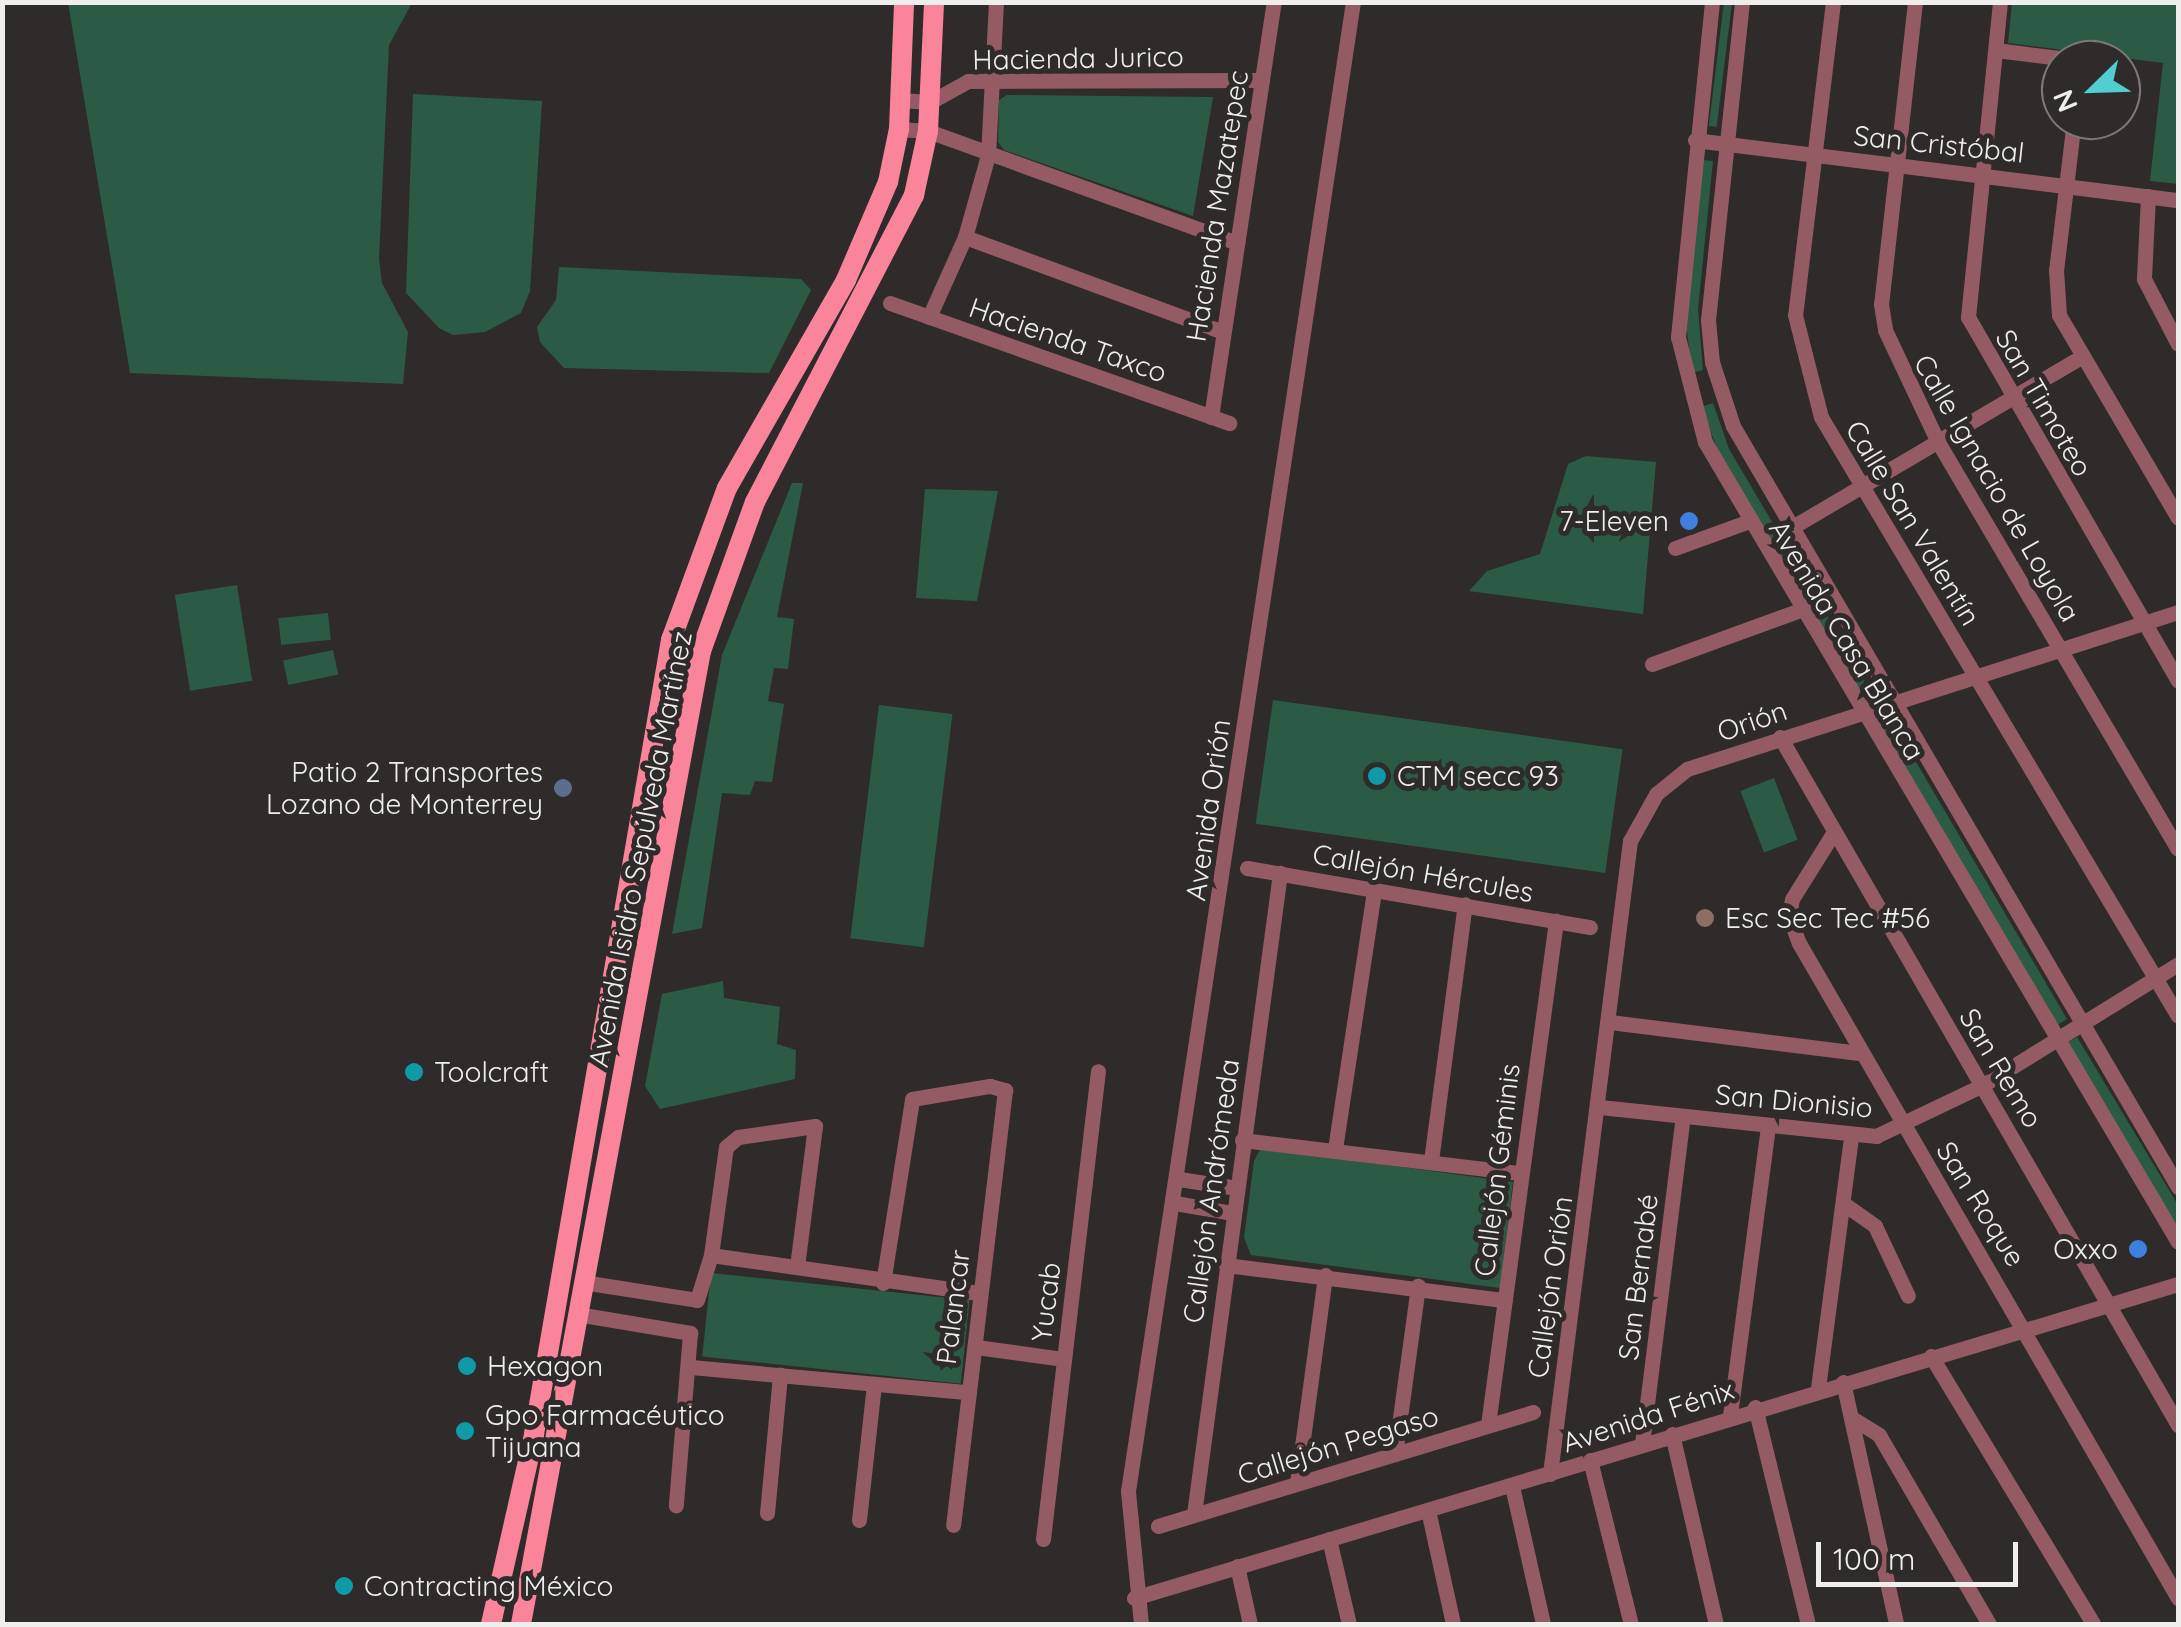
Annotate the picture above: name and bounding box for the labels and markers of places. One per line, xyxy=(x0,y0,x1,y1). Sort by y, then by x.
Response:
place label: 7-Eleven xyxy=(1559,504,1669,538)
marker: 7-Eleven xyxy=(1678,510,1700,532)
place label: Patio 2 Transportes Lozano de Monterrey xyxy=(266,755,543,821)
place label: CTM secc 93 xyxy=(1397,759,1559,793)
marker: CTM secc 93 xyxy=(1366,765,1388,787)
marker: Patio 2 Transportes Lozano de Monterrey xyxy=(552,777,574,799)
place label: Esc Sec Tec #56 xyxy=(1725,901,1930,935)
marker: Esc Sec Tec #56 xyxy=(1694,907,1716,929)
place label: Toolcraft xyxy=(434,1055,549,1089)
marker: Toolcraft xyxy=(403,1061,425,1083)
place label: Oxxo xyxy=(2053,1232,2118,1266)
marker: Oxxo xyxy=(2127,1238,2149,1260)
place label: Hexagon xyxy=(487,1349,603,1383)
marker: Hexagon xyxy=(456,1355,478,1377)
place label: Gpo Farmacéutico Tijuana xyxy=(485,1398,725,1464)
marker: Gpo Farmacéutico Tijuana xyxy=(454,1420,476,1442)
place label: Contracting México xyxy=(364,1569,613,1603)
marker: Contracting México xyxy=(333,1575,355,1597)

